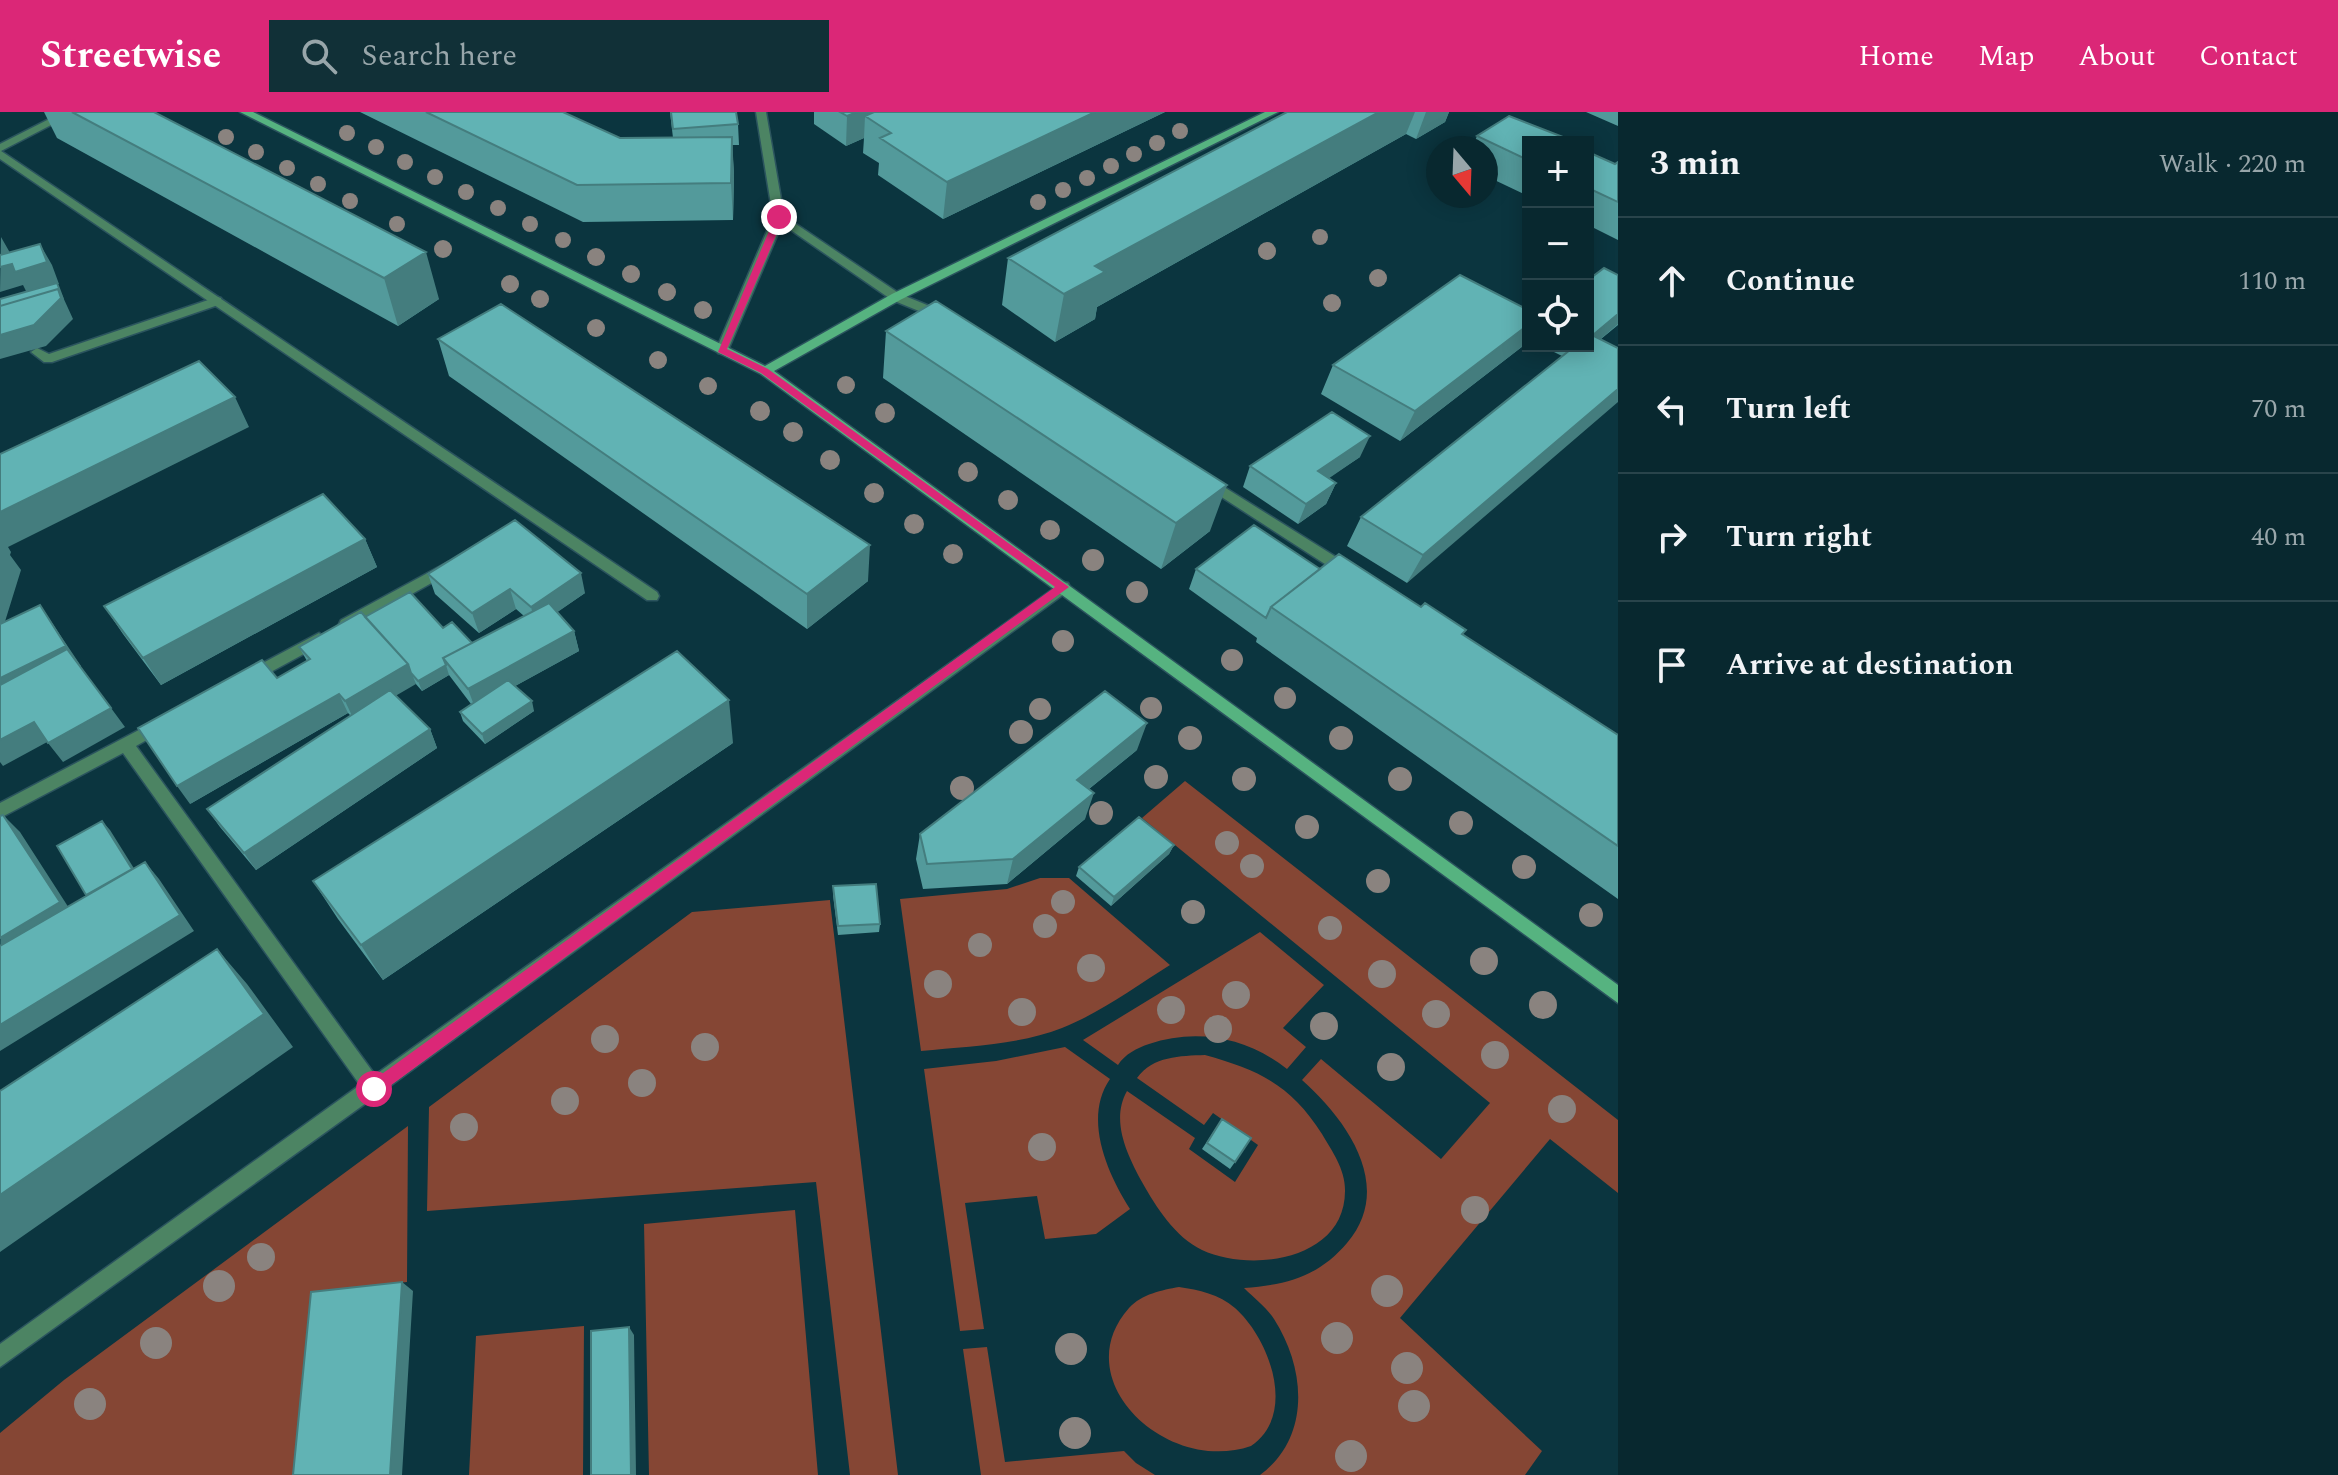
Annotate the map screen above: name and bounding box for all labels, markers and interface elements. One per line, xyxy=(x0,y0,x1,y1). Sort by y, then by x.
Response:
search box xyxy=(269,20,829,92)
text: Streetwise xyxy=(40,27,221,85)
text: Search here xyxy=(361,33,517,79)
icon: search xyxy=(297,34,341,78)
text: Home xyxy=(1858,35,1934,78)
text: Map xyxy=(1978,35,2034,78)
text: About xyxy=(2078,35,2155,78)
text: Contact xyxy=(2199,35,2298,78)
north arrow xyxy=(1426,136,1498,208)
map controls xyxy=(1522,136,1594,352)
button: + xyxy=(1522,136,1594,208)
text: 3 min xyxy=(1650,138,1740,190)
text: Walk · 220 m xyxy=(2159,144,2306,184)
route end xyxy=(761,199,797,235)
button: − xyxy=(1522,208,1594,280)
text: Continue xyxy=(1726,258,1855,304)
icon: ahead xyxy=(1650,259,1694,303)
text: 110 m xyxy=(2238,261,2306,301)
button: locate xyxy=(1522,280,1594,352)
text: Turn left xyxy=(1726,386,1851,432)
icon: left xyxy=(1650,387,1694,431)
text: 70 m xyxy=(2251,389,2306,429)
text: Turn right xyxy=(1726,514,1872,560)
icon: right xyxy=(1650,515,1694,559)
text: 40 m xyxy=(2251,517,2306,557)
text: Arrive at destination xyxy=(1726,642,2013,688)
icon: arrive xyxy=(1650,643,1694,687)
route start xyxy=(356,1071,392,1107)

